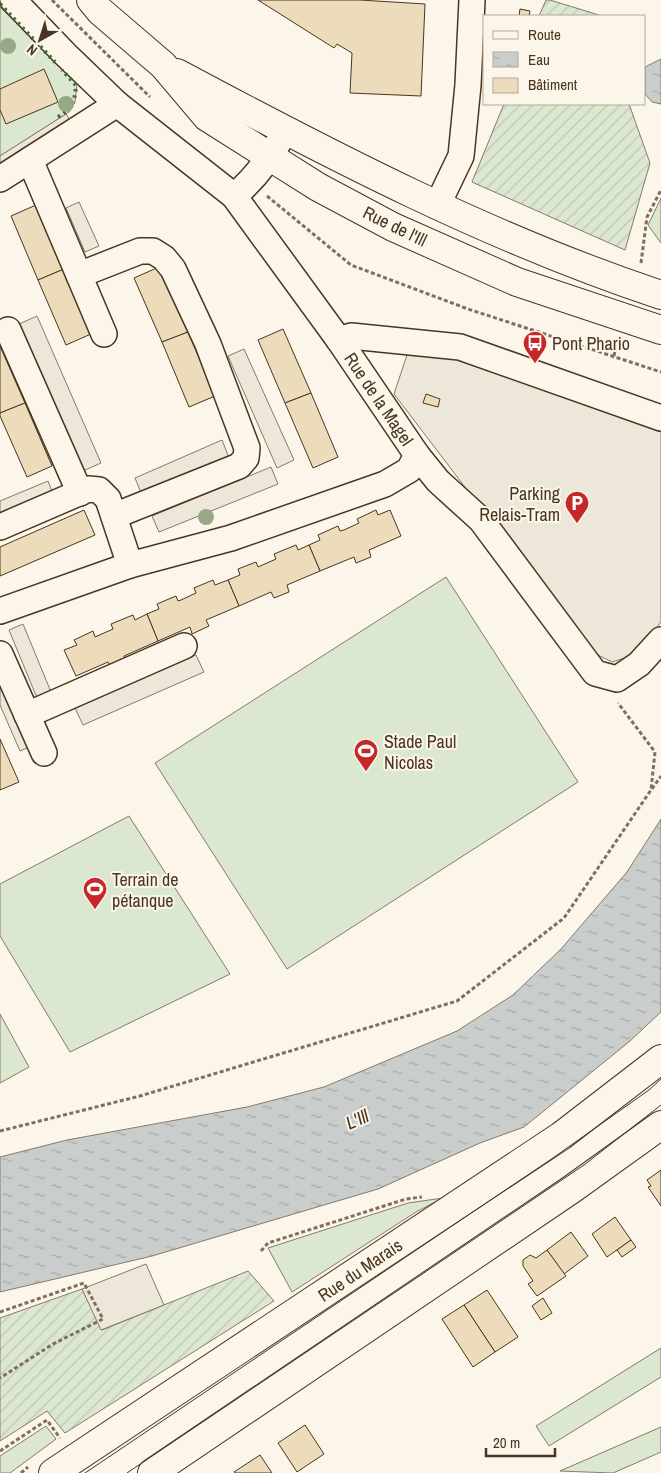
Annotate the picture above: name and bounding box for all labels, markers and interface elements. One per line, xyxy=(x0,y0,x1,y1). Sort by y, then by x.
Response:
north arrow xyxy=(15,15,65,65)
legend xyxy=(483,15,646,105)
text: Route xyxy=(528,24,561,45)
text: N xyxy=(23,40,41,60)
text: Eau xyxy=(528,49,550,70)
text: Bâtiment xyxy=(528,74,578,95)
street label: Rue de l'Ill xyxy=(359,200,431,252)
bus stop icon: Pont Phario xyxy=(522,330,548,364)
place label: Pont Phario xyxy=(552,331,630,356)
street label: Rue de la Magel xyxy=(339,347,419,451)
place label: Parking Relais-Tram xyxy=(479,481,561,527)
parking icon: Parking Relais-Tram xyxy=(564,490,590,524)
place label: Stade Paul Nicolas xyxy=(384,729,456,775)
sports icon: Stade Paul Nicolas xyxy=(353,738,379,772)
place label: Terrain de pétanque xyxy=(112,867,178,913)
sports icon: Terrain de pétanque xyxy=(82,876,108,910)
water label: L'Ill xyxy=(341,1102,373,1135)
street label: Rue du Marais xyxy=(313,1233,407,1307)
scale bar xyxy=(486,1426,555,1458)
text: 20 m xyxy=(493,1432,520,1453)

